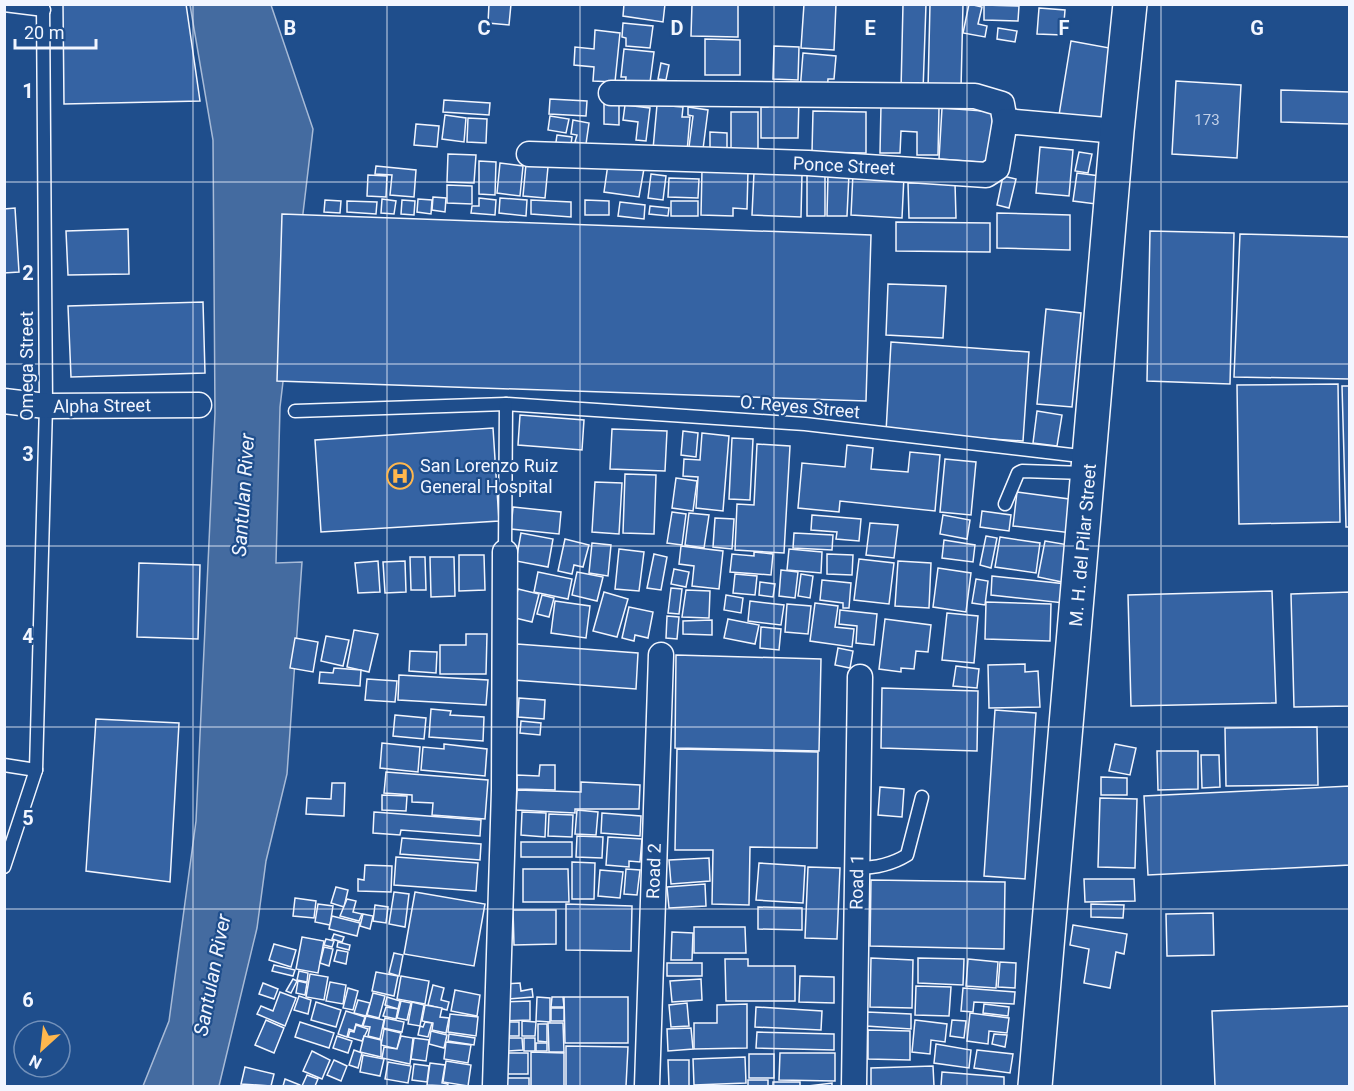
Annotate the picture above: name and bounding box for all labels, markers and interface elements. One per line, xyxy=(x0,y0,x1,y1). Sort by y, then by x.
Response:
scale bar xyxy=(15,12,96,50)
text: B xyxy=(284,16,296,40)
text: C xyxy=(477,16,491,40)
text: D xyxy=(671,16,684,40)
text: E xyxy=(864,16,876,40)
text: F xyxy=(1059,16,1070,40)
text: G xyxy=(1250,16,1264,40)
text: 20 m xyxy=(24,22,64,43)
text: 1 xyxy=(22,79,34,103)
house number: 173 xyxy=(1194,111,1220,129)
street label: Ponce Street xyxy=(792,152,896,179)
text: 2 xyxy=(22,261,34,285)
street label: Omega Street xyxy=(16,311,37,421)
street label: O. Reyes Street xyxy=(739,391,861,422)
street label: Alpha Street xyxy=(53,394,151,417)
water label: Santulan River xyxy=(227,431,259,557)
text: 3 xyxy=(22,442,34,466)
place label: San Lorenzo Ruiz General Hospital xyxy=(420,455,558,497)
hospital icon: San Lorenzo Ruiz General Hospital xyxy=(385,461,415,491)
street label: M. H. del Pilar Street xyxy=(1065,463,1100,627)
text: 4 xyxy=(22,624,34,648)
text: 5 xyxy=(22,806,34,830)
street label: Road 2 xyxy=(642,843,665,899)
street label: Road 1 xyxy=(846,854,867,910)
water label: Santulan River xyxy=(188,911,236,1038)
text: 6 xyxy=(22,988,34,1012)
north arrow xyxy=(12,1019,72,1079)
text: N xyxy=(26,1051,45,1073)

